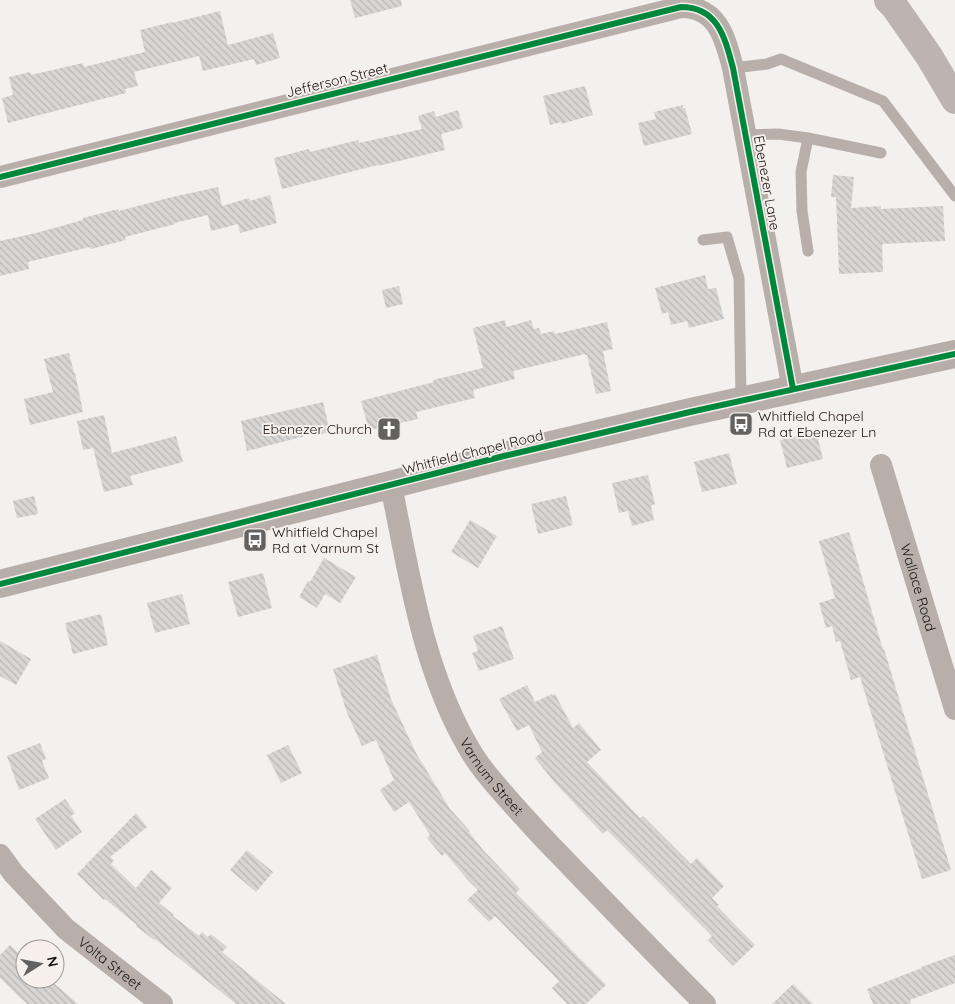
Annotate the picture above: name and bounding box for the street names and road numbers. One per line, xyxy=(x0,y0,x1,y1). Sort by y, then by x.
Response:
street label: Jefferson Street xyxy=(284,59,390,101)
street label: Ebenezer Lane xyxy=(750,134,784,232)
street label: Whitfield Chapel Road xyxy=(401,426,545,478)
street label: Wallace Road xyxy=(896,542,940,633)
street label: Varnum Street xyxy=(456,734,527,819)
street label: Volta Street xyxy=(74,933,146,994)

